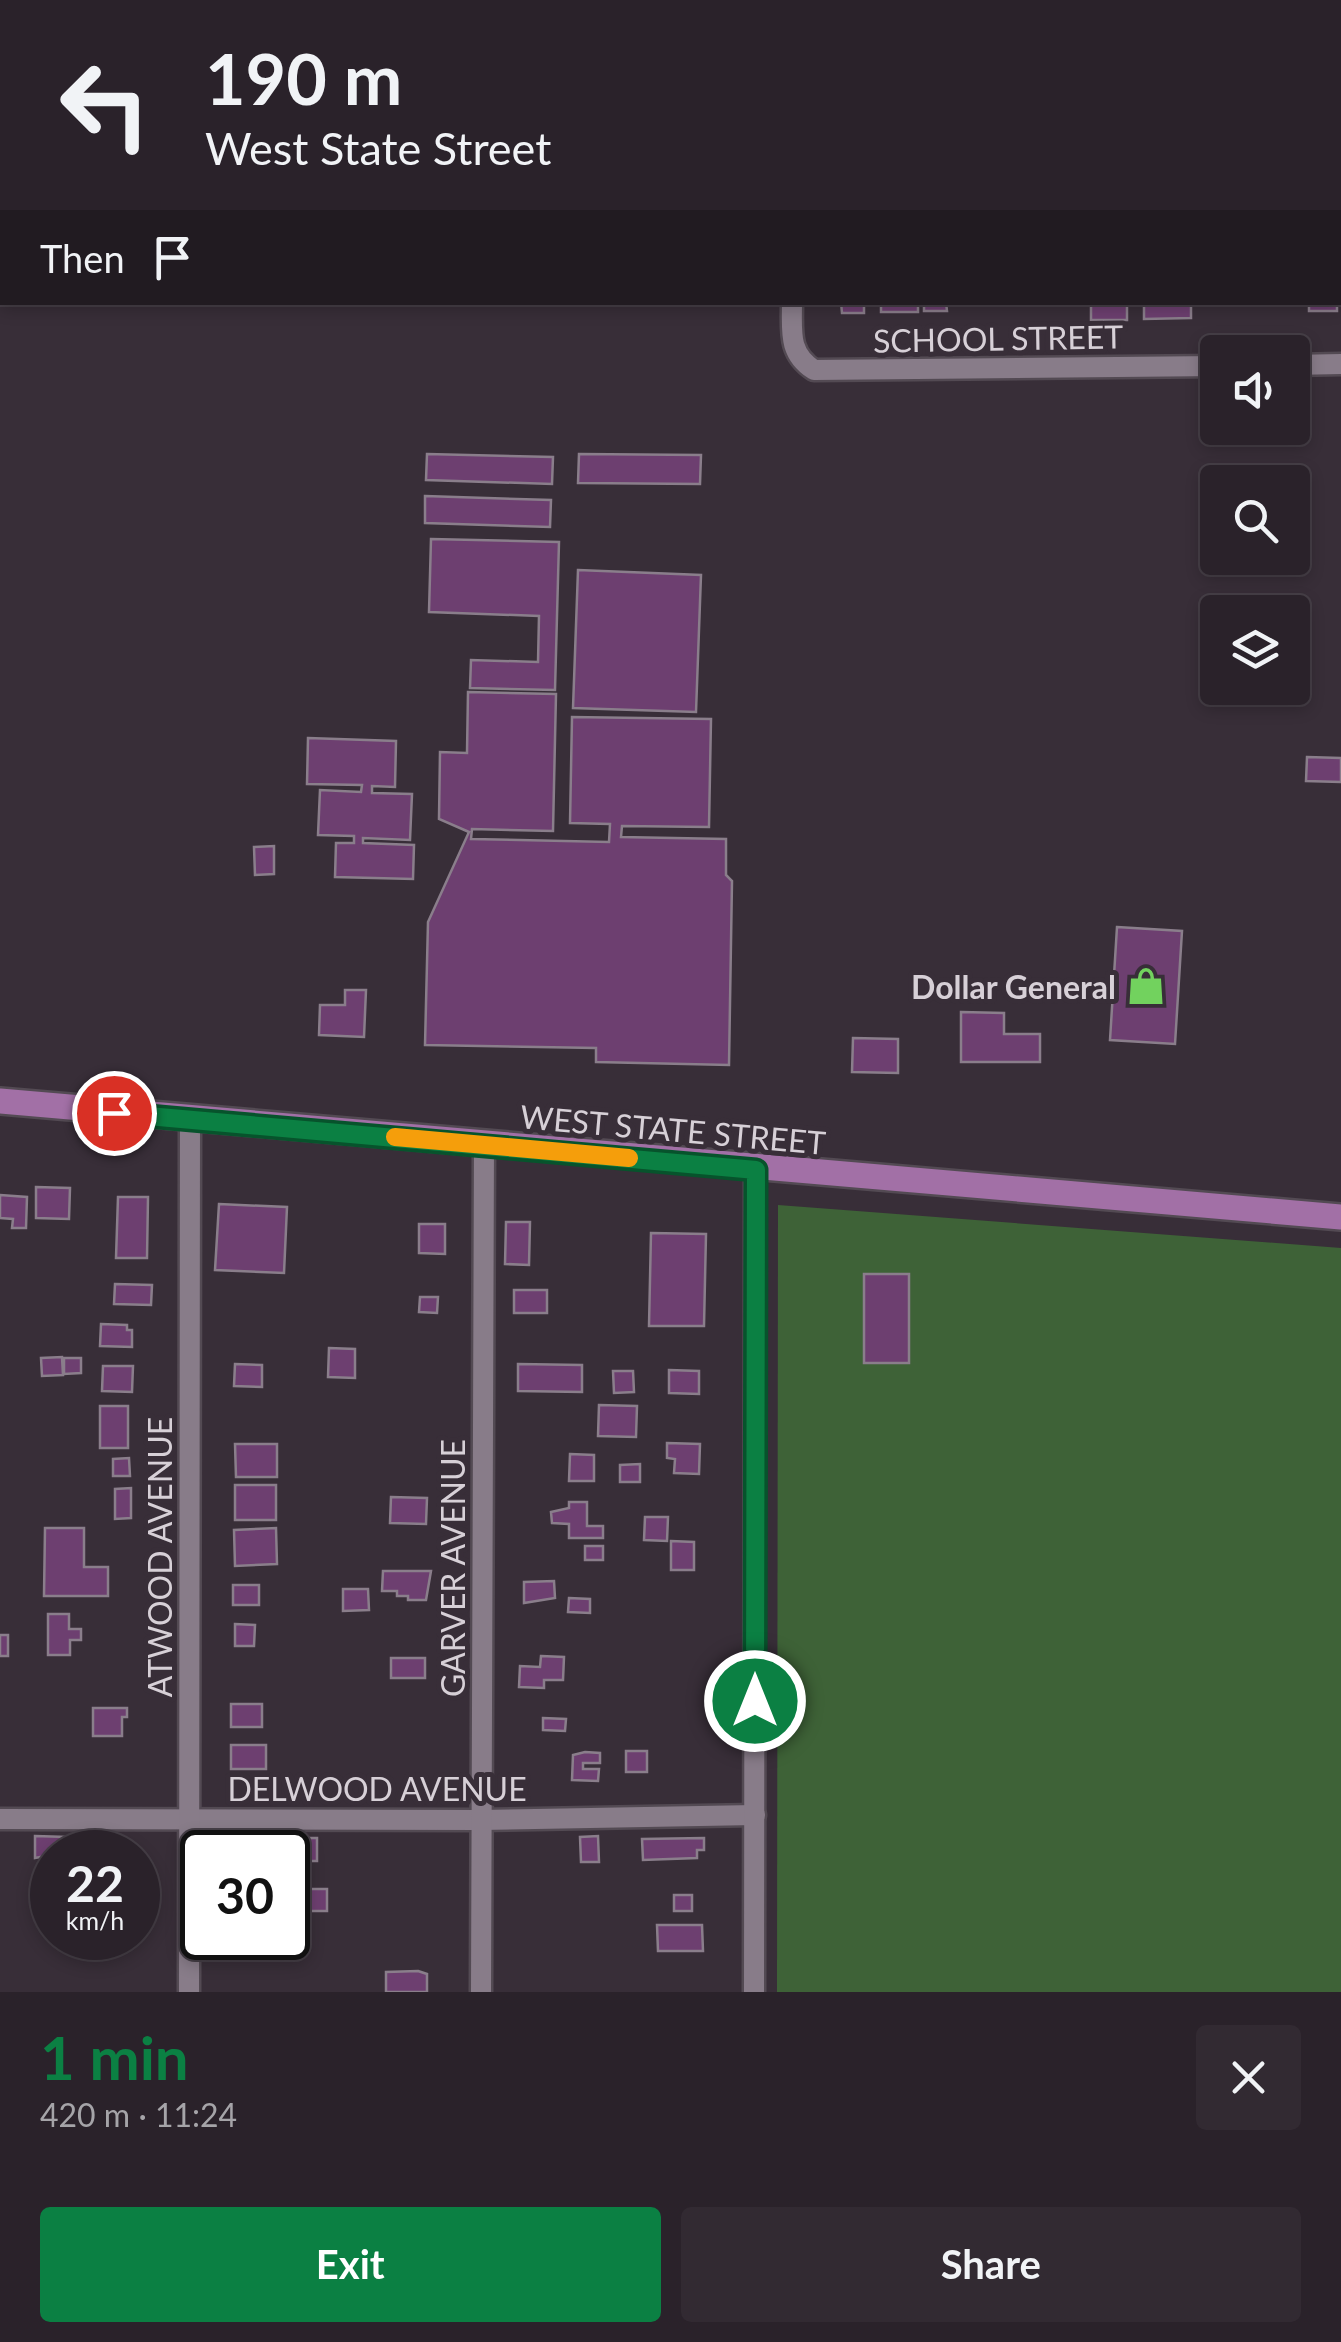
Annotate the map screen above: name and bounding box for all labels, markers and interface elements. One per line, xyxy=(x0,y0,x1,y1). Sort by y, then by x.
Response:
text: 190 m xyxy=(205,36,402,120)
icon: left xyxy=(40,40,170,170)
text: West State Street xyxy=(205,121,551,175)
icon: arrive xyxy=(145,230,200,285)
text: Then xyxy=(40,235,125,281)
street label: SCHOOL STREET xyxy=(873,316,1124,360)
map controls xyxy=(1200,335,1310,705)
button: sound xyxy=(1200,335,1310,445)
button: search xyxy=(1200,465,1310,575)
button: layers xyxy=(1200,595,1310,705)
shop icon: Dollar General xyxy=(1125,965,1167,1007)
place label: Dollar General xyxy=(911,967,1116,1006)
pin xyxy=(72,1071,157,1156)
icon: arrive xyxy=(87,1086,142,1141)
street label: WEST STATE STREET xyxy=(519,1096,827,1162)
street label: ATWOOD AVENUE xyxy=(140,1417,179,1697)
street label: GARVER AVENUE xyxy=(433,1439,472,1697)
position arrow xyxy=(703,1649,807,1753)
street label: DELWOOD AVENUE xyxy=(227,1769,527,1808)
speed limit sign: 30 xyxy=(180,1830,310,1960)
text: 22 xyxy=(66,1853,124,1913)
text: km/h xyxy=(66,1905,124,1935)
text: 1 min xyxy=(40,2021,189,2093)
button: close xyxy=(1196,2025,1301,2130)
text: 420 m · 11:24 xyxy=(40,2095,237,2134)
button: Exit xyxy=(40,2207,661,2322)
button: Share xyxy=(681,2207,1301,2322)

